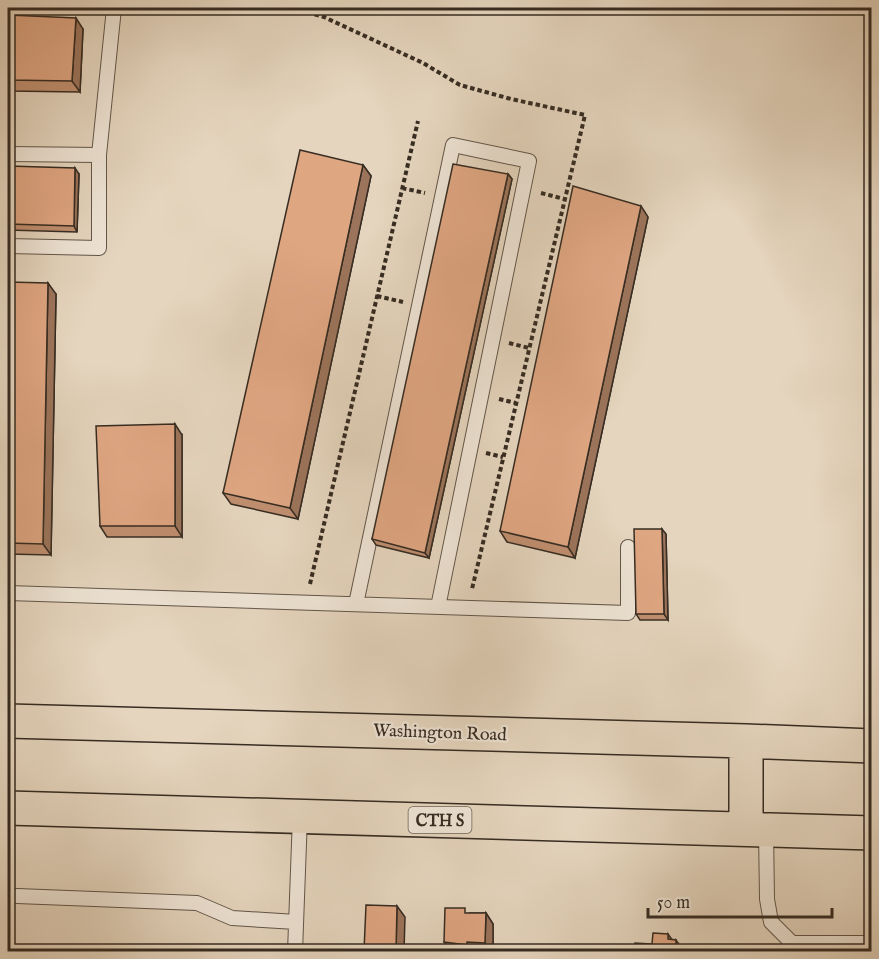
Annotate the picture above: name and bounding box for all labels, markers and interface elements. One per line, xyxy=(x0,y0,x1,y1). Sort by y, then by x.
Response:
street label: Washington Road xyxy=(373,720,508,747)
road number: CTH S xyxy=(408,807,472,833)
scale bar xyxy=(648,881,832,919)
text: 50 m xyxy=(657,892,690,915)

